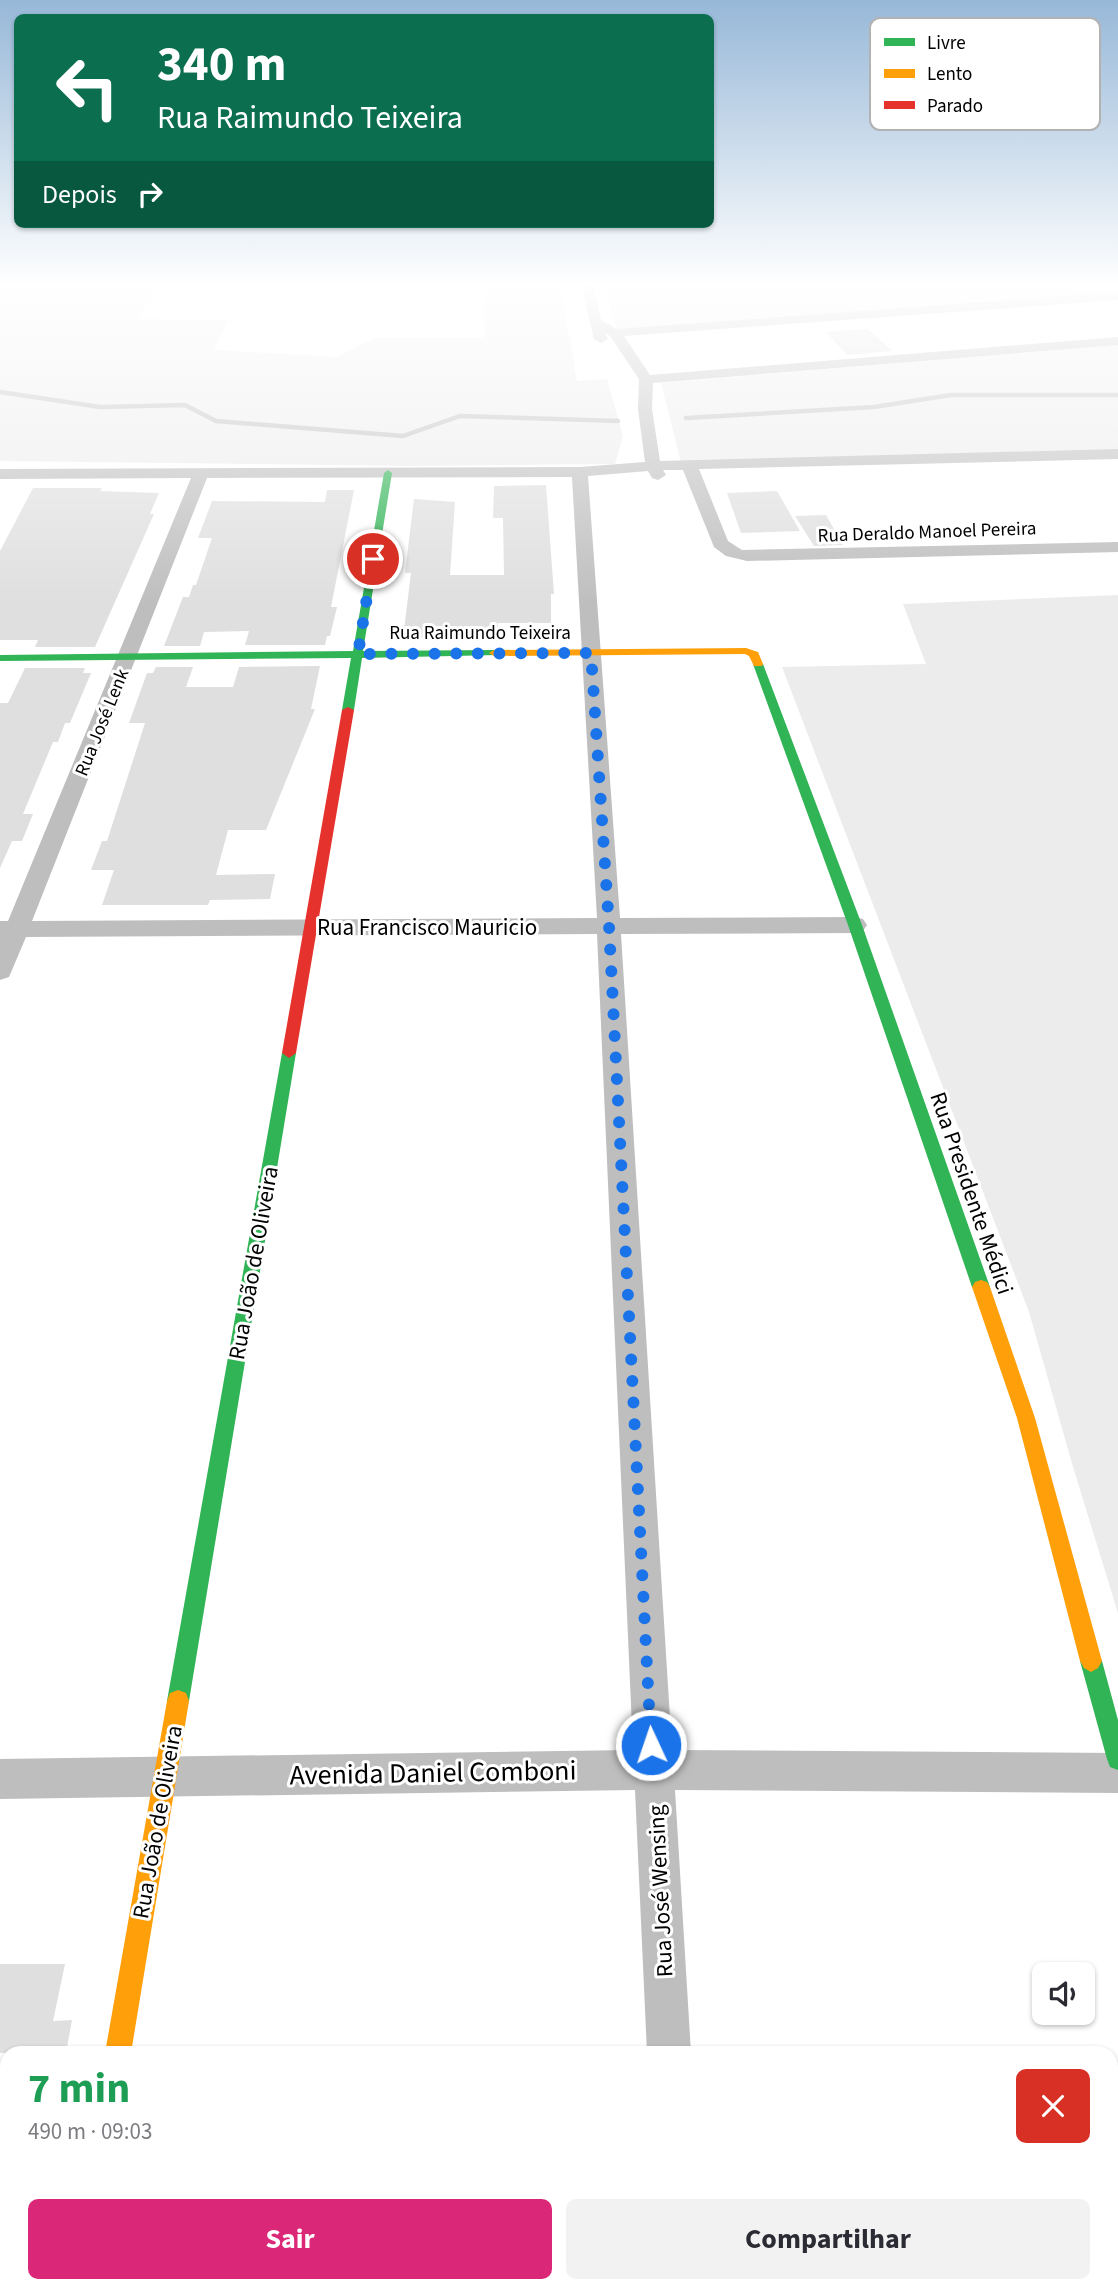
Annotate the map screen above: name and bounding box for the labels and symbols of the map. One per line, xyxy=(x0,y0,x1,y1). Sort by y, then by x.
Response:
legend xyxy=(870,18,1100,130)
text: Livre xyxy=(927,30,966,57)
text: Lento xyxy=(927,61,972,88)
text: Parado xyxy=(927,93,983,120)
street label: Rua Deraldo Manoel Pereira xyxy=(817,515,1037,550)
pin xyxy=(343,529,403,589)
street label: Rua Raimundo Teixeira xyxy=(389,620,571,647)
street label: Rua José Lenk xyxy=(69,664,136,780)
street label: Rua Francisco Mauricio xyxy=(317,911,537,944)
street label: Rua Presidente Médici xyxy=(921,1087,1022,1299)
street label: Rua João de Oliveira xyxy=(220,1164,287,1362)
position arrow xyxy=(614,1708,688,1782)
street label: Rua João de Oliveira xyxy=(124,1723,191,1921)
street label: Avenida Daniel Comboni xyxy=(289,1751,577,1795)
street label: Rua José Wensing xyxy=(639,1804,681,1978)

